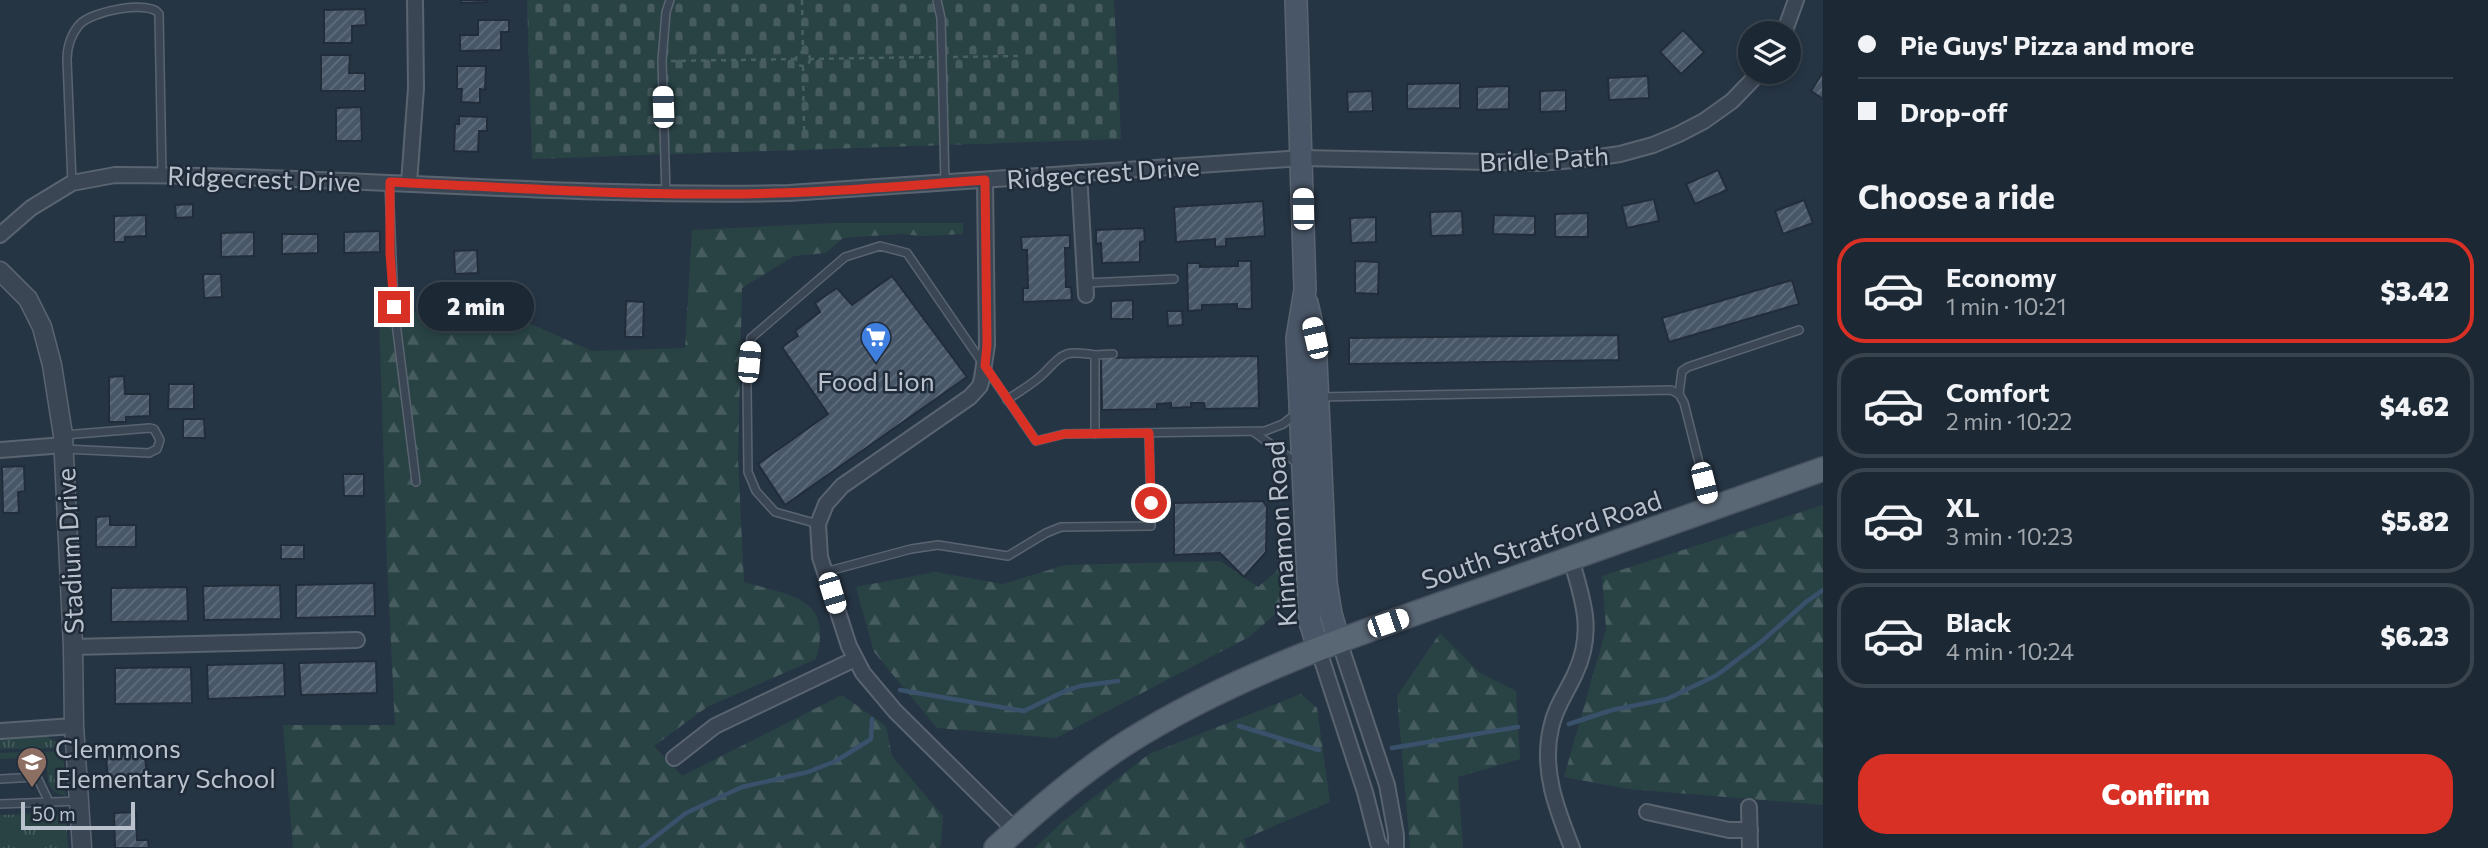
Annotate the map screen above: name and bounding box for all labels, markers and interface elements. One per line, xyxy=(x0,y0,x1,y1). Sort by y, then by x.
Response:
map controls xyxy=(1738,21,1801,84)
button: layers xyxy=(1738,21,1801,84)
text: Pie Guys' Pizza and more xyxy=(1900,29,2194,60)
car xyxy=(652,86,675,128)
text: Drop-off xyxy=(1900,96,2007,127)
street label: Bridle Path xyxy=(1478,139,1610,177)
street label: Ridgecrest Drive xyxy=(1005,150,1201,194)
street label: Ridgecrest Drive xyxy=(167,159,361,197)
text: Choose a ride xyxy=(1858,176,2055,216)
car xyxy=(1293,188,1314,230)
icon: car xyxy=(1862,259,1925,322)
text: Economy xyxy=(1946,261,2057,292)
text: $3.42 xyxy=(2381,275,2449,306)
callout: 2 min xyxy=(418,282,534,332)
route end xyxy=(378,291,410,323)
text: 2 min xyxy=(447,292,505,320)
text: 1 min · 10:21 xyxy=(1946,292,2066,320)
car xyxy=(1301,315,1330,361)
supermarket icon: Food Lion xyxy=(859,320,893,364)
car xyxy=(737,340,762,384)
place label: Food Lion xyxy=(817,365,935,396)
icon: car xyxy=(1862,374,1925,437)
text: Comfort xyxy=(1946,376,2049,407)
text: $4.62 xyxy=(2380,390,2449,421)
text: 2 min · 10:22 xyxy=(1946,407,2072,435)
street label: Kinnamon Road xyxy=(1258,440,1302,628)
car xyxy=(1689,460,1720,506)
street label: Stadium Drive xyxy=(49,467,89,635)
street label: South Stratford Road xyxy=(1417,483,1665,595)
route start xyxy=(1135,487,1167,519)
icon: car xyxy=(1862,489,1925,552)
text: XL xyxy=(1946,491,1980,522)
text: $5.82 xyxy=(2381,505,2449,536)
text: 3 min · 10:23 xyxy=(1946,522,2073,550)
car xyxy=(816,570,849,616)
icon: car xyxy=(1862,604,1925,667)
car xyxy=(1365,606,1412,640)
text: Black xyxy=(1946,606,2012,637)
text: $6.23 xyxy=(2380,620,2449,651)
text: 4 min · 10:24 xyxy=(1946,637,2074,665)
place label: Clemmons Elementary School xyxy=(55,732,276,793)
school or university icon: Clemmons Elementary School xyxy=(15,745,49,789)
button: Confirm xyxy=(1858,754,2453,834)
scale bar xyxy=(21,799,135,831)
text: 50 m xyxy=(32,802,76,825)

